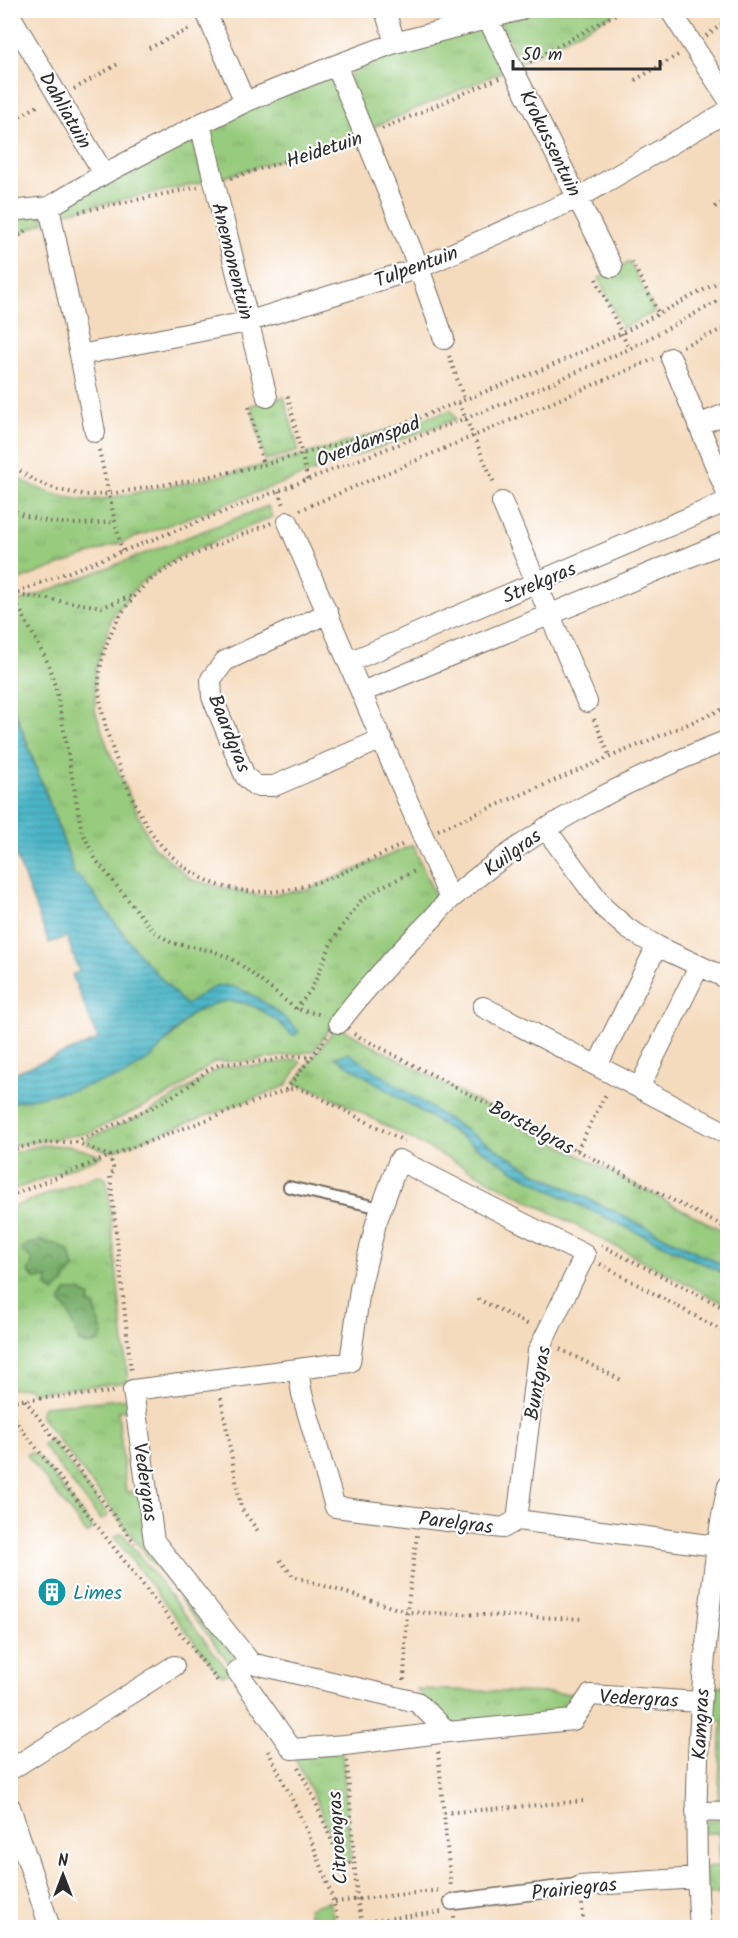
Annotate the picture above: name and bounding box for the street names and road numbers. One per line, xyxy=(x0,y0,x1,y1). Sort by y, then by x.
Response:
street label: Dahliatuin xyxy=(29,66,99,156)
street label: Krokussentuin xyxy=(509,85,589,203)
street label: Heidetuin xyxy=(282,123,367,178)
street label: Anemonentuin xyxy=(201,199,261,324)
street label: Tulpentuin xyxy=(370,238,463,298)
street label: Overdamspad xyxy=(312,408,426,477)
street label: Strekgras xyxy=(498,554,582,614)
street label: Baardgras xyxy=(198,690,259,778)
street label: Kuilgras xyxy=(477,821,549,886)
street label: Borstelgras xyxy=(483,1093,580,1165)
street label: Buntgras xyxy=(517,1343,561,1423)
street label: Vedergras xyxy=(123,1441,165,1524)
street label: Parelgras xyxy=(417,1504,495,1544)
street label: Vedergras xyxy=(598,1682,680,1718)
street label: Kamgras xyxy=(684,1687,720,1760)
street label: Citroengras xyxy=(320,1789,358,1886)
street label: Prairiegras xyxy=(530,1870,619,1910)

